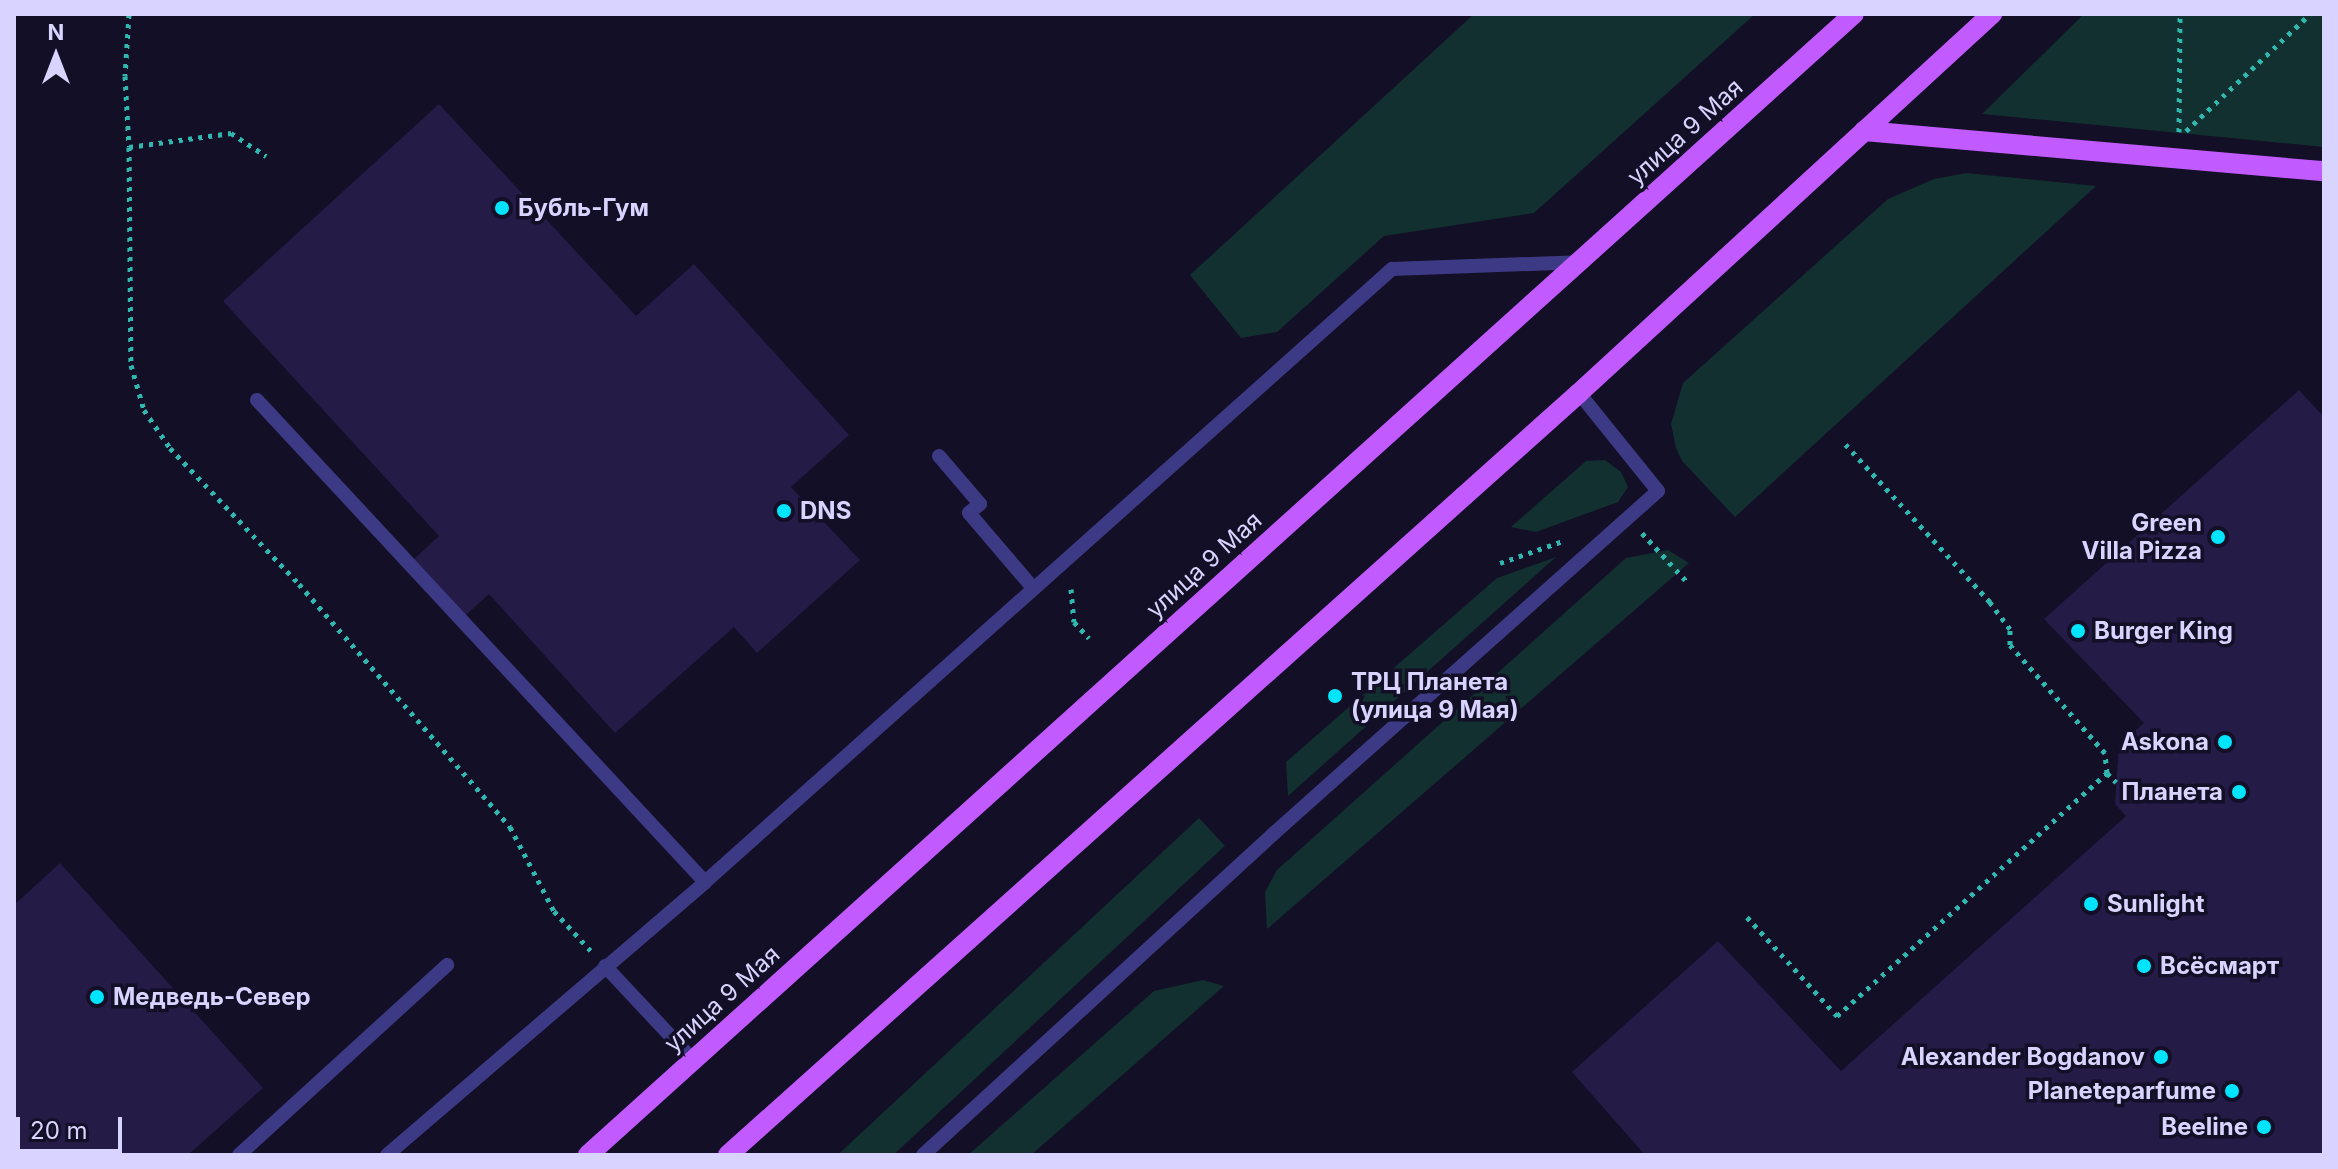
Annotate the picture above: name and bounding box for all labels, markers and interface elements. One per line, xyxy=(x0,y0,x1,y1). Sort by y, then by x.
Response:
north arrow xyxy=(16,16,96,96)
text: N xyxy=(48,19,64,45)
street label: улица 9 Мая xyxy=(1621,73,1749,191)
place label: Бубль-Гум xyxy=(518,194,649,222)
marker: Бубль-Гум xyxy=(493,199,511,217)
place label: DNS xyxy=(800,497,851,525)
marker: DNS xyxy=(775,502,793,520)
street label: улица 9 Мая xyxy=(1140,506,1268,624)
place label: Green Villa Pizza xyxy=(2081,509,2202,565)
marker: Green Villa Pizza xyxy=(2209,528,2227,546)
place label: Burger King xyxy=(2094,617,2233,645)
marker: Burger King xyxy=(2069,622,2087,640)
place label: ТРЦ Планета (улица 9 Мая) xyxy=(1351,668,1519,724)
marker: ТРЦ Планета (улица 9 Мая) xyxy=(1326,687,1344,705)
place label: Askona xyxy=(2121,728,2209,756)
marker: Askona xyxy=(2216,733,2234,751)
place label: Планета xyxy=(2122,778,2223,806)
marker: Планета xyxy=(2230,783,2248,801)
place label: Sunlight xyxy=(2107,890,2204,918)
marker: Sunlight xyxy=(2082,895,2100,913)
street label: улица 9 Мая xyxy=(658,940,786,1058)
place label: Всёсмарт xyxy=(2160,952,2279,980)
marker: Всёсмарт xyxy=(2135,957,2153,975)
place label: Медведь-Север xyxy=(113,983,311,1011)
marker: Медведь-Север xyxy=(88,988,106,1006)
place label: Alexander Bogdanov xyxy=(1901,1043,2145,1071)
marker: Alexander Bogdanov xyxy=(2152,1048,2170,1066)
place label: Planeteparfume xyxy=(2028,1077,2216,1105)
marker: Planeteparfume xyxy=(2223,1082,2241,1100)
scale bar xyxy=(20,1101,126,1151)
place label: Beeline xyxy=(2161,1113,2248,1141)
text: 20 m xyxy=(30,1116,88,1145)
marker: Beeline xyxy=(2255,1118,2273,1136)

